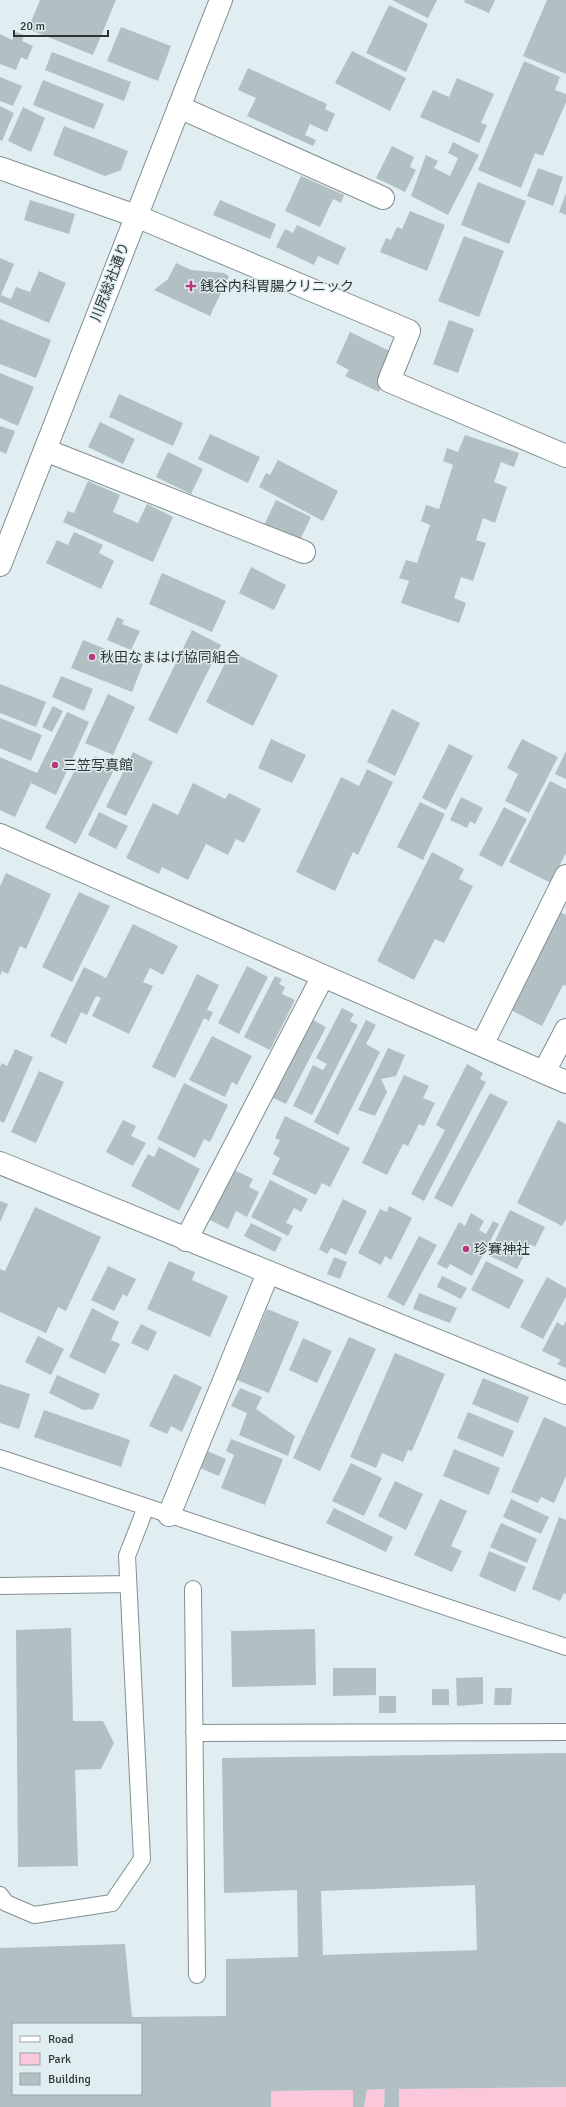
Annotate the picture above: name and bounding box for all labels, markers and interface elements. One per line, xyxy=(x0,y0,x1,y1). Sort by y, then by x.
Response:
scale bar xyxy=(14,12,108,38)
text: 20 m xyxy=(20,19,45,34)
street label: 川尻総社通り xyxy=(87,240,133,324)
place label: 銭谷内科胃腸クリニック xyxy=(200,278,354,295)
marker: 銭谷内科胃腸クリニック xyxy=(185,280,197,292)
place label: 秋田なまはげ協同組合 xyxy=(100,649,240,666)
marker: 秋田なまはげ協同組合 xyxy=(87,652,97,662)
place label: 三笠写真館 xyxy=(63,757,133,774)
marker: 三笠写真館 xyxy=(50,760,60,770)
place label: 珍賽神社 xyxy=(474,1241,530,1258)
marker: 珍賽神社 xyxy=(461,1244,471,1254)
legend xyxy=(12,2023,142,2095)
text: Road xyxy=(48,2032,74,2047)
text: Park xyxy=(48,2052,71,2067)
text: Building xyxy=(48,2072,91,2087)

